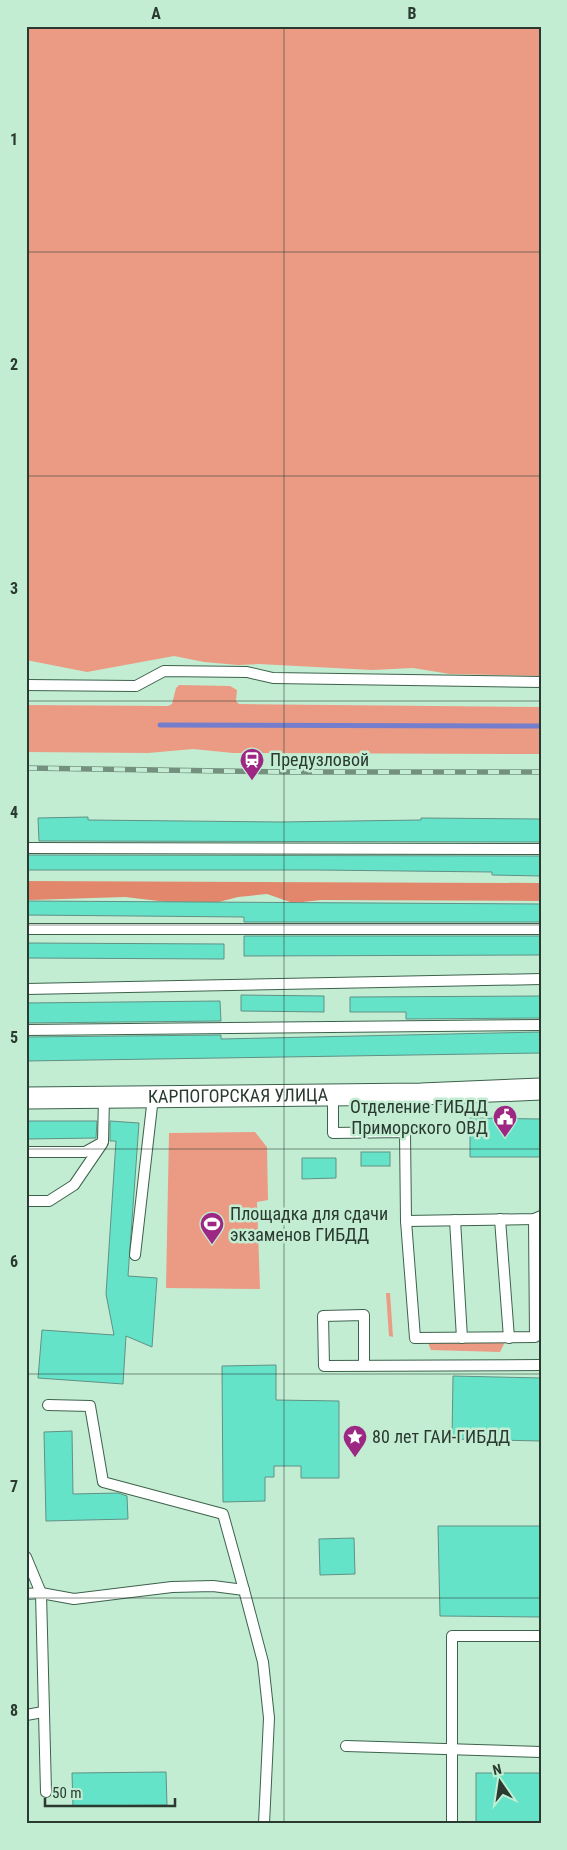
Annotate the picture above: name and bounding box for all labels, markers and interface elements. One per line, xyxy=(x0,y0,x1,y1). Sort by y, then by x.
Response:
text: A xyxy=(151,4,161,23)
text: B xyxy=(408,4,417,23)
text: 1 xyxy=(10,130,18,149)
text: 2 xyxy=(10,355,18,374)
text: 3 xyxy=(10,579,18,598)
station icon: Предузловой xyxy=(239,747,265,781)
place label: Предузловой xyxy=(270,749,369,770)
text: 4 xyxy=(10,803,18,822)
text: 5 xyxy=(10,1028,18,1047)
street label: КАРПОГОРСКАЯ УЛИЦА xyxy=(148,1084,329,1107)
place label: Отделение ГИБДД Приморского ОВД xyxy=(350,1096,488,1138)
public building icon: Отделение ГИБДД Приморского ОВД xyxy=(492,1104,518,1138)
place label: Площадка для сдачи экзаменов ГИБДД xyxy=(230,1203,388,1245)
sports icon: Площадка для сдачи экзаменов ГИБДД xyxy=(199,1211,225,1245)
text: 6 xyxy=(10,1252,18,1271)
place icon: 80 лет ГАИ-ГИБДД xyxy=(342,1424,368,1458)
place label: 80 лет ГАИ-ГИБДД xyxy=(372,1426,510,1447)
text: 7 xyxy=(10,1477,18,1496)
text: 8 xyxy=(10,1701,18,1720)
north arrow xyxy=(474,1758,524,1808)
text: N xyxy=(491,1761,503,1778)
scale bar xyxy=(45,1775,175,1807)
text: 50 m xyxy=(52,1784,82,1802)

